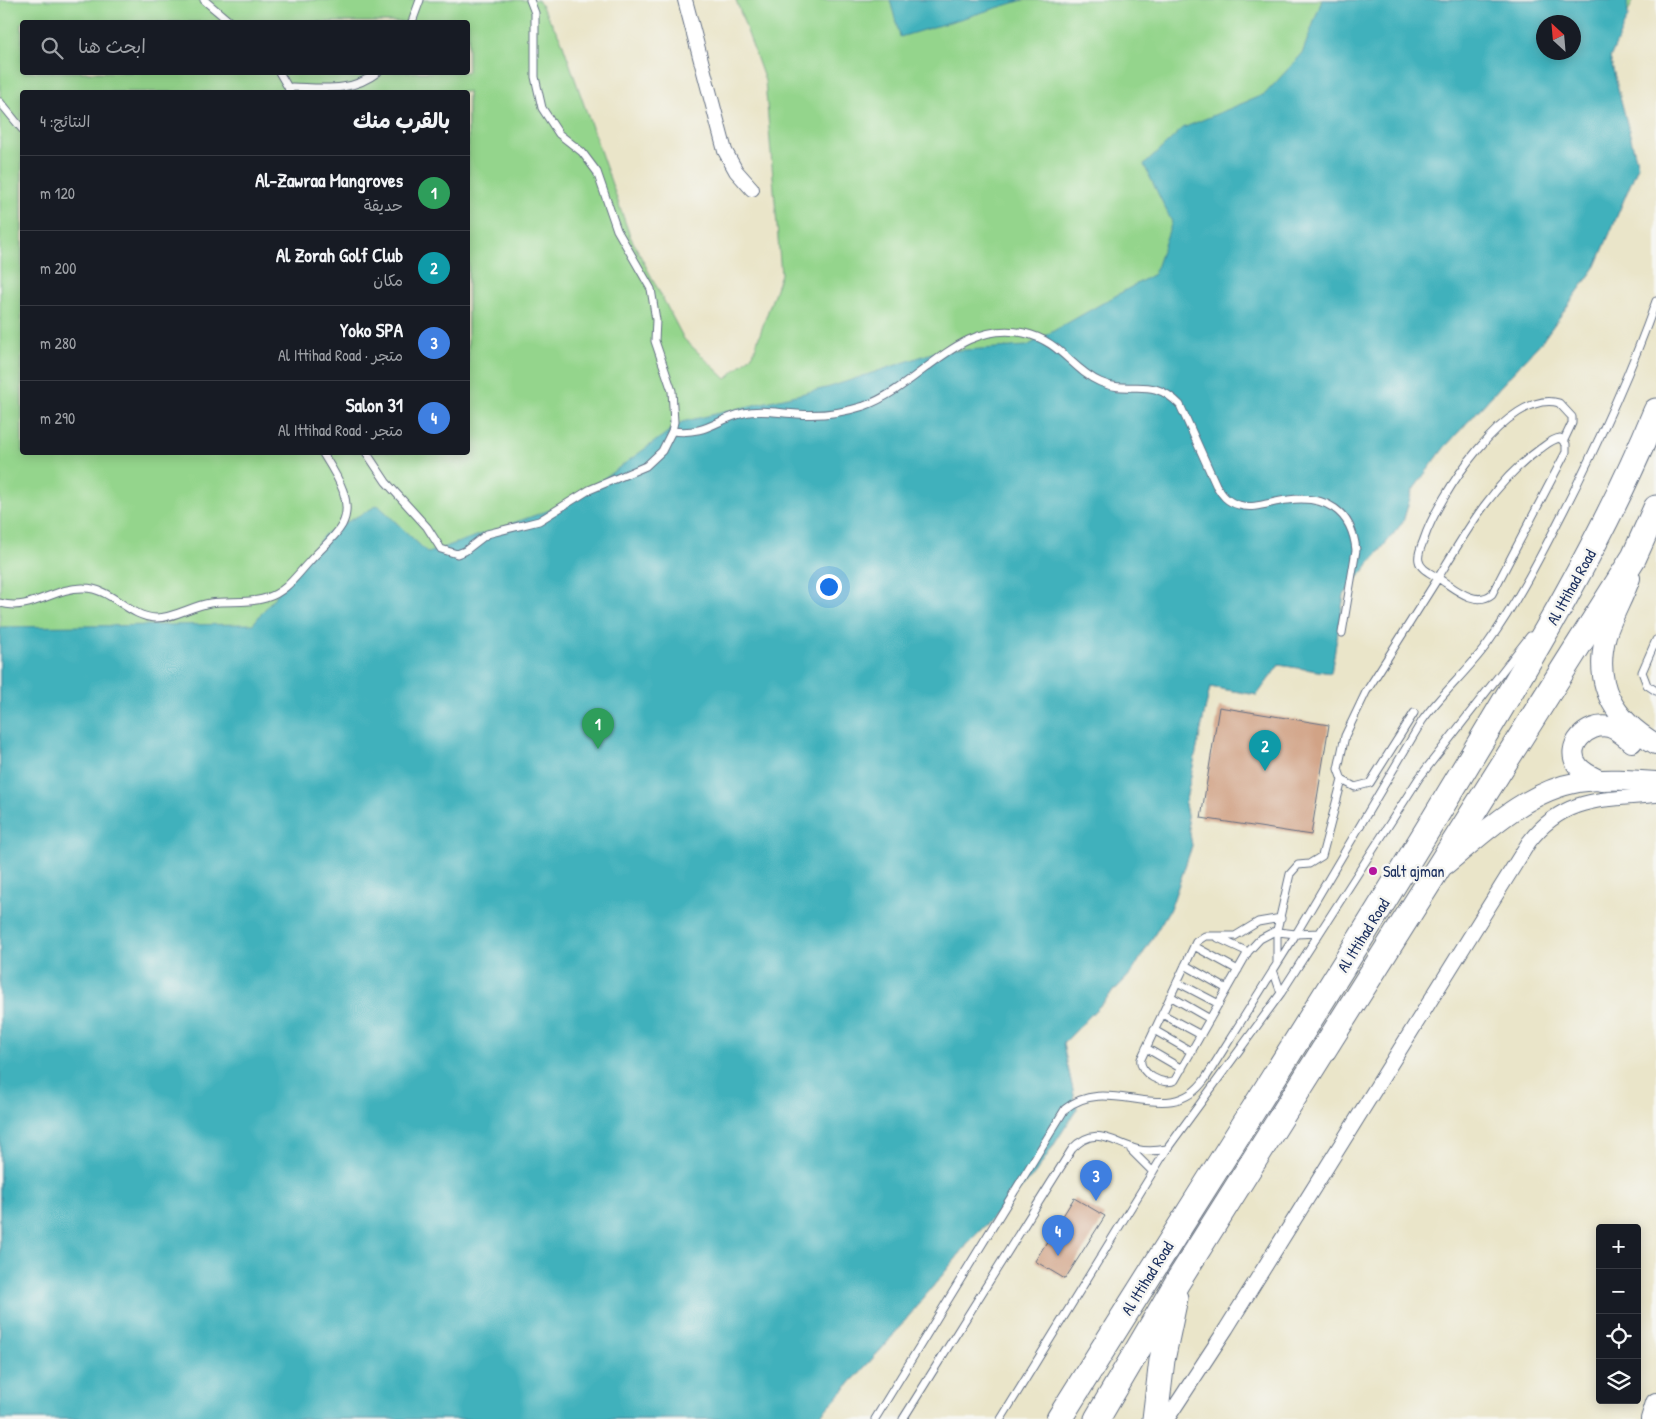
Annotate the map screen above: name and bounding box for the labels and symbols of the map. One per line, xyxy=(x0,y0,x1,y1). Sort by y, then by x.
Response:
north arrow xyxy=(1536,15,1581,60)
street label: Al Ittihad Road xyxy=(1541,545,1601,629)
your location xyxy=(816,574,842,600)
pin: 1 xyxy=(582,708,614,749)
pin: 2 xyxy=(1249,730,1281,771)
place label: Salt ajman xyxy=(1383,860,1444,882)
marker: Salt ajman xyxy=(1367,865,1379,877)
street label: Al Ittihad Road xyxy=(1332,894,1394,976)
pin: 3 xyxy=(1080,1160,1112,1201)
pin: 4 xyxy=(1042,1215,1074,1256)
street label: Al Ittihad Road xyxy=(1116,1237,1178,1319)

